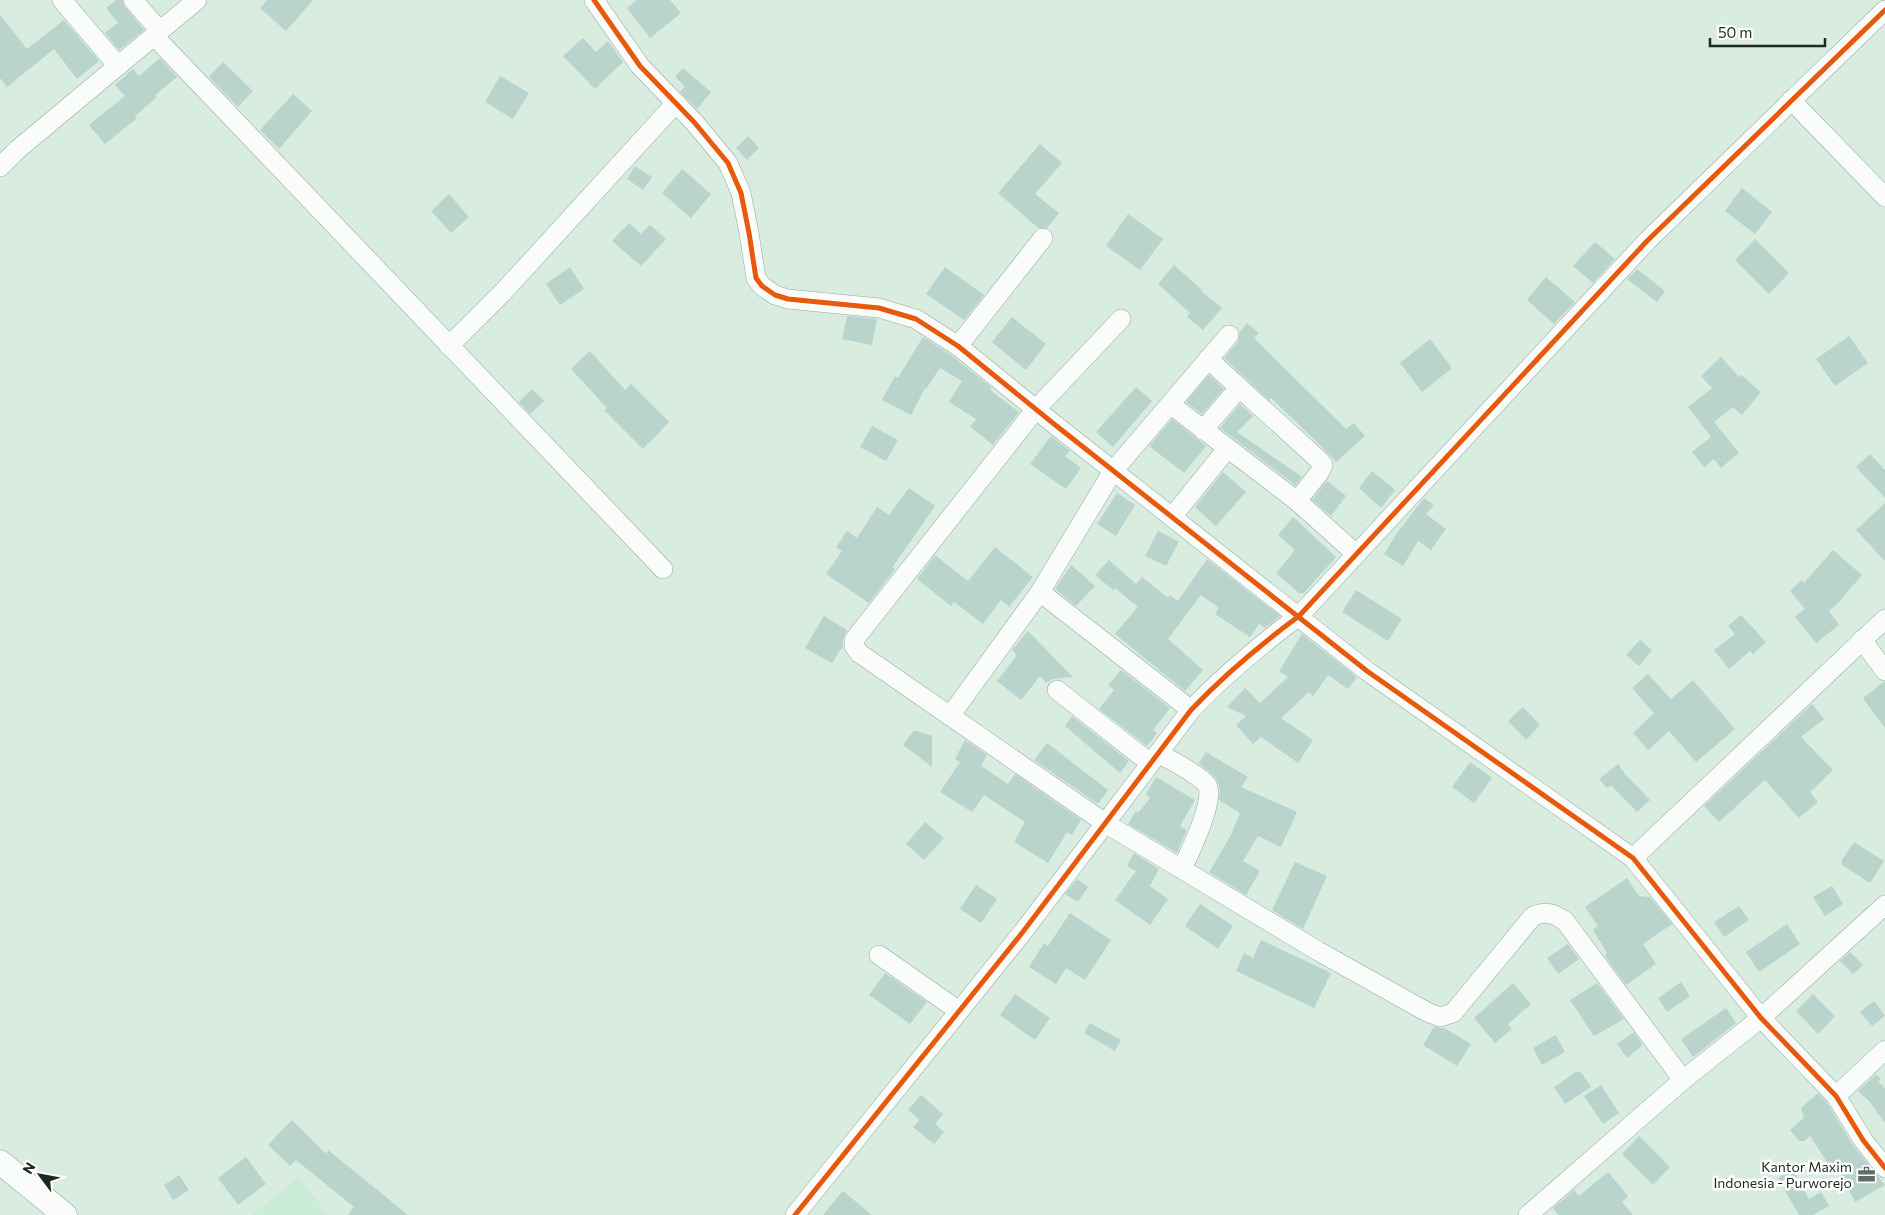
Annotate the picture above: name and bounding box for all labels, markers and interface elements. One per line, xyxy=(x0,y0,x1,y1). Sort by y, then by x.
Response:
scale bar xyxy=(1710,15,1825,47)
text: 50 m xyxy=(1718,23,1752,41)
north arrow xyxy=(15,1150,65,1200)
place label: Kantor Maxim Indonesia - Purworejo xyxy=(1713,1158,1852,1191)
text: N xyxy=(19,1159,39,1177)
office icon: Kantor Maxim Indonesia - Purworejo xyxy=(1856,1164,1876,1184)

